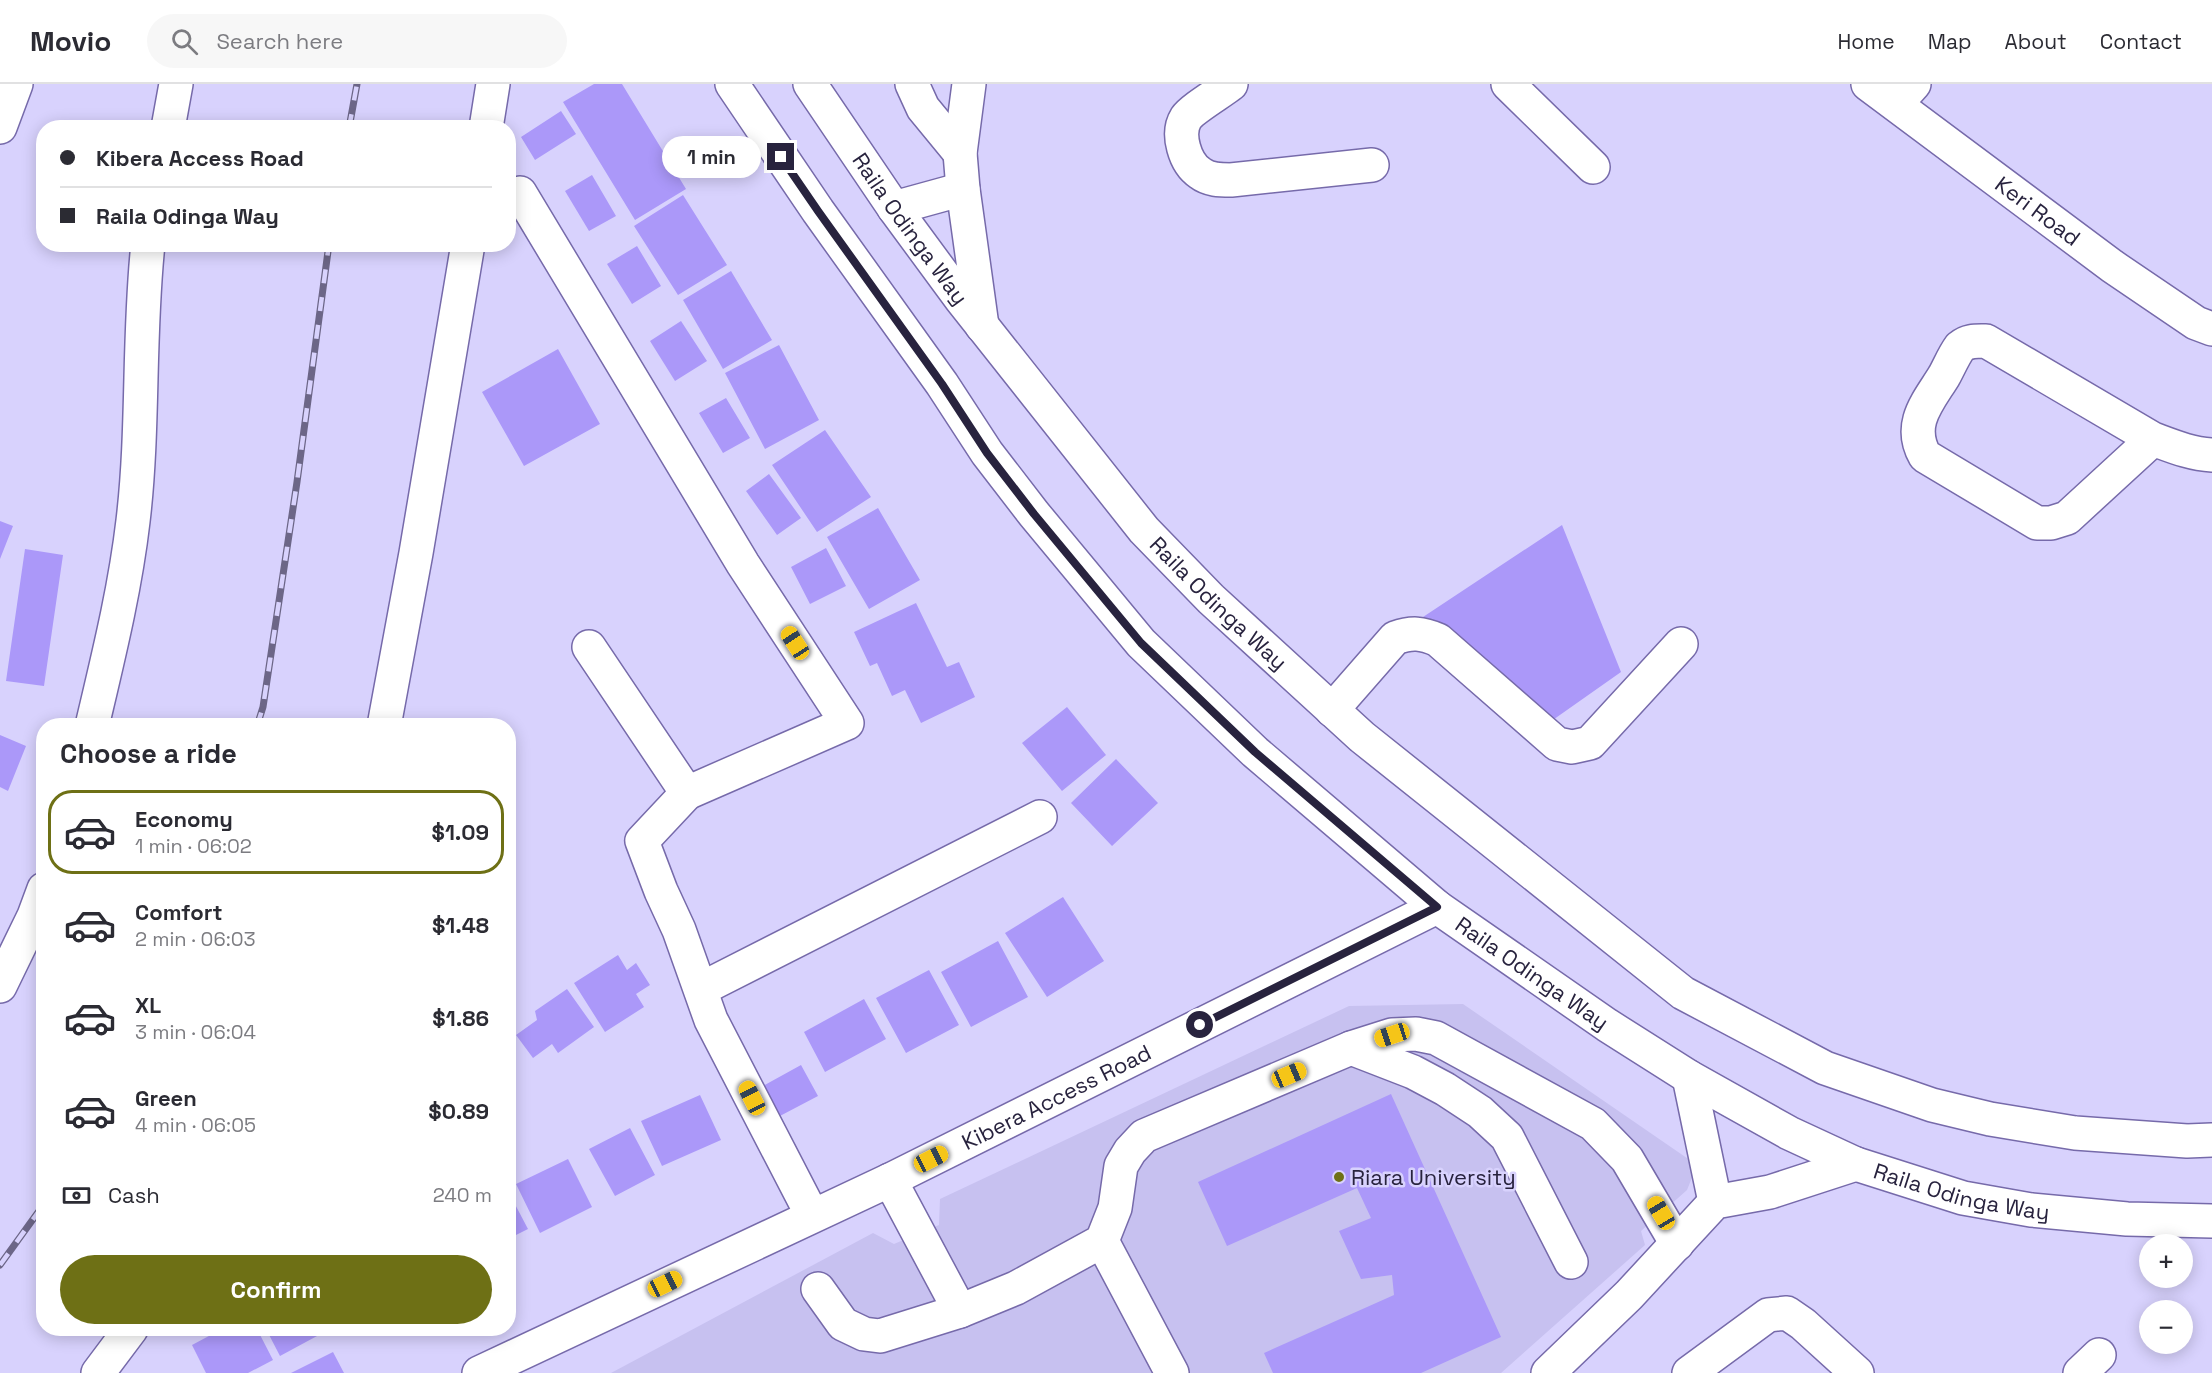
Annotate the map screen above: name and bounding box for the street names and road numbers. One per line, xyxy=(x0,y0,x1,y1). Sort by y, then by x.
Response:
street label: Raila Odinga Way xyxy=(846,147,974,310)
street label: Keri Road xyxy=(1990,170,2086,252)
street label: Raila Odinga Way xyxy=(1144,530,1293,676)
street label: Raila Odinga Way xyxy=(1450,910,1614,1036)
street label: Kibera Access Road xyxy=(957,1038,1156,1156)
street label: Raila Odinga Way xyxy=(1870,1156,2051,1226)

